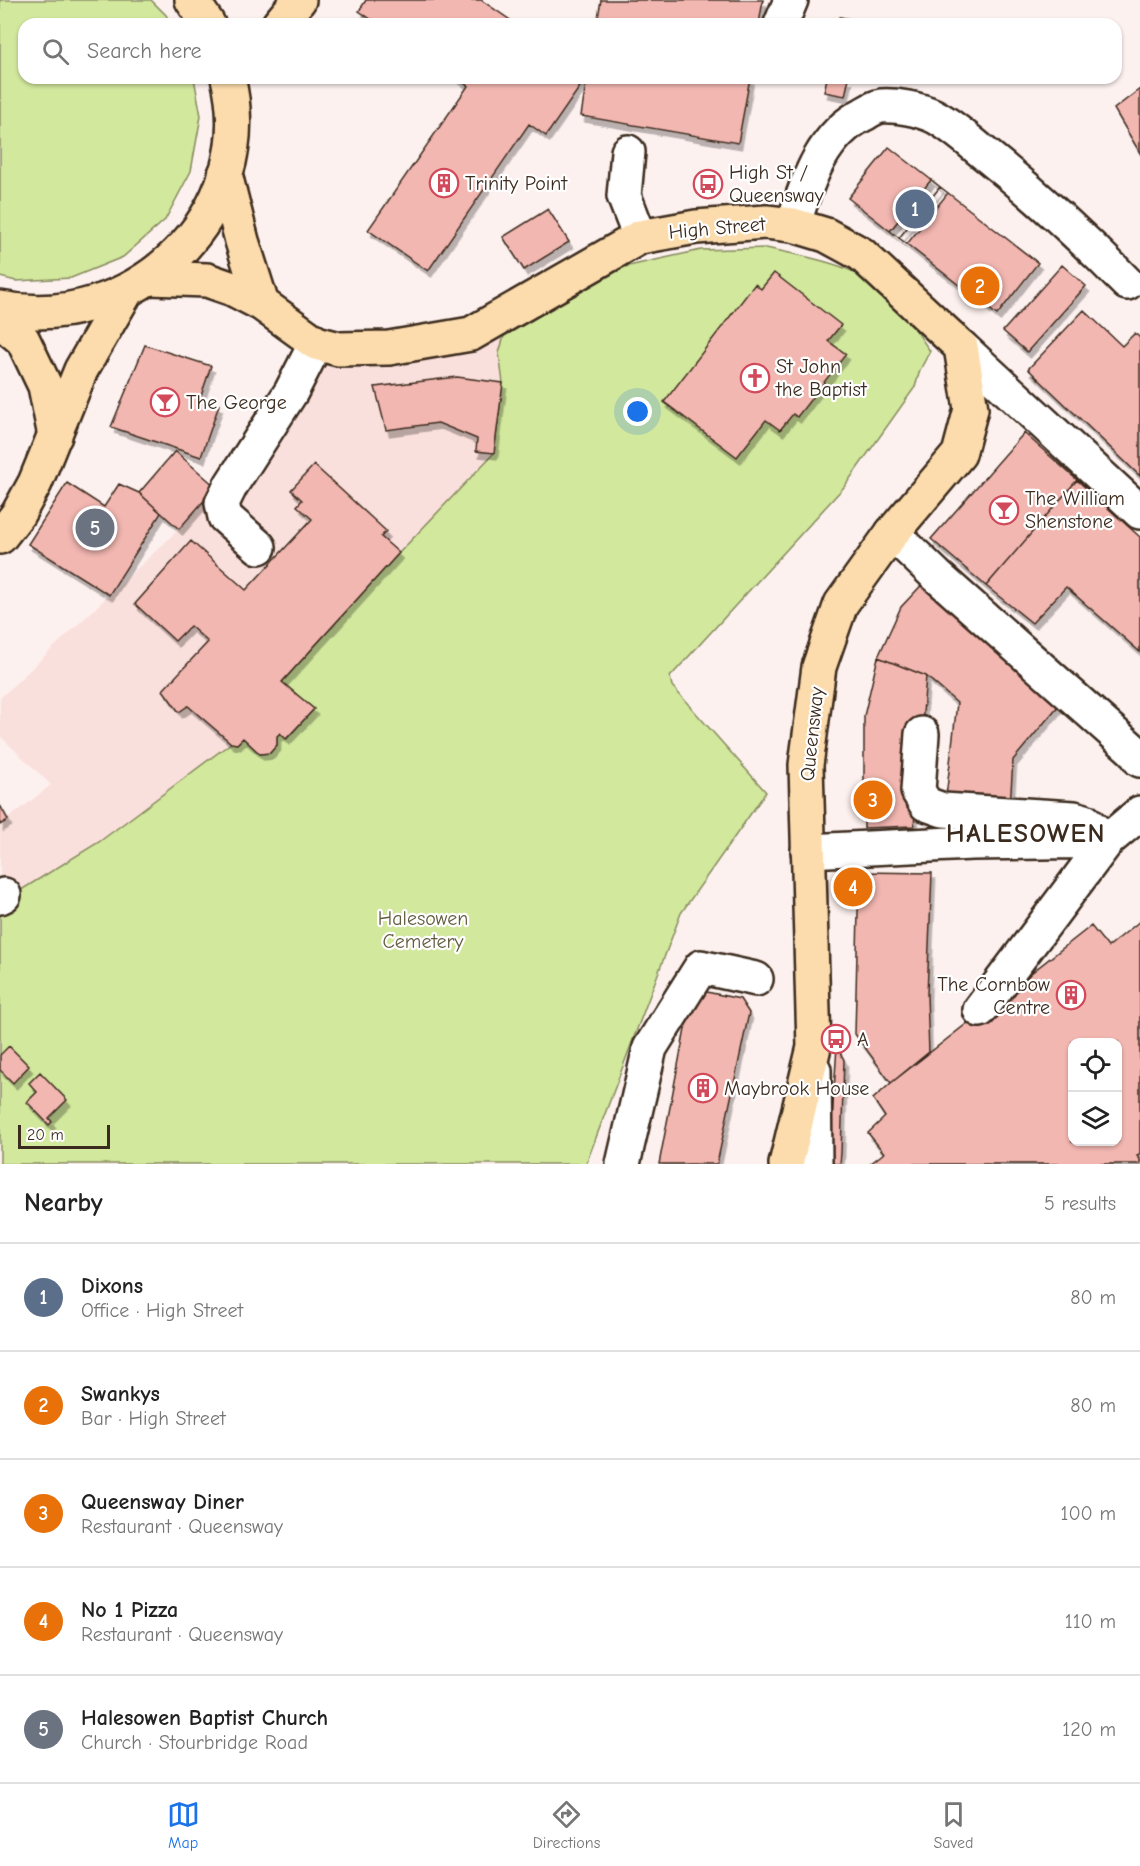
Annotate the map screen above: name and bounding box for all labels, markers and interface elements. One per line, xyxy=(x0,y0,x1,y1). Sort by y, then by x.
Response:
search box xyxy=(18,18,1122,84)
icon: search xyxy=(39,35,72,68)
text: Search here xyxy=(87,38,202,64)
place label: High St / Queensway xyxy=(729,161,824,207)
building icon: Trinity Point xyxy=(428,167,460,199)
bus stop icon: High St / Queensway xyxy=(692,168,724,200)
place label: Trinity Point xyxy=(465,172,568,195)
pin: 1 xyxy=(896,186,934,232)
street label: High Street xyxy=(668,212,768,244)
pin: 2 xyxy=(960,264,1000,308)
place label: St John the Baptist xyxy=(775,355,868,401)
church icon: St John the Baptist xyxy=(739,362,771,394)
bar icon: The George xyxy=(149,386,181,418)
place label: The George xyxy=(186,391,287,414)
your location xyxy=(623,397,652,426)
place label: The William Shenstone xyxy=(1025,487,1125,533)
bar icon: The William Shenstone xyxy=(988,494,1020,526)
pin: 5 xyxy=(76,506,115,550)
street label: Queensway xyxy=(796,686,828,782)
pin: 3 xyxy=(854,778,892,822)
district label: HALESOWEN xyxy=(946,819,1106,849)
pin: 4 xyxy=(834,864,872,910)
park label: Halesowen Cemetery xyxy=(378,907,468,953)
place label: The Cornbow Centre xyxy=(937,973,1050,1019)
building icon: The Cornbow Centre xyxy=(1055,979,1087,1011)
bus stop icon: A xyxy=(820,1023,852,1055)
place label: A xyxy=(857,1028,869,1051)
map controls xyxy=(1068,1038,1122,1146)
button: locate xyxy=(1068,1038,1122,1092)
building icon: Maybrook House xyxy=(687,1072,719,1104)
place label: Maybrook House xyxy=(724,1077,869,1100)
button: layers xyxy=(1068,1092,1122,1146)
scale bar xyxy=(18,1122,110,1150)
text: 20 m xyxy=(27,1126,64,1144)
text: Nearby xyxy=(24,1188,103,1218)
text: 5 results xyxy=(1044,1192,1116,1215)
text: Dixons xyxy=(81,1273,143,1299)
text: 1 xyxy=(40,1286,47,1309)
text: 80 m xyxy=(1070,1286,1116,1309)
text: Office · High Street xyxy=(81,1299,243,1322)
text: Swankys xyxy=(81,1381,160,1407)
text: 2 xyxy=(39,1394,48,1417)
text: 80 m xyxy=(1070,1394,1116,1417)
text: Bar · High Street xyxy=(81,1407,226,1430)
text: Queensway Diner xyxy=(81,1489,244,1515)
text: 3 xyxy=(39,1502,48,1525)
text: 100 m xyxy=(1061,1502,1116,1525)
text: Restaurant · Queensway xyxy=(81,1515,283,1538)
text: No 1 Pizza xyxy=(81,1597,178,1623)
text: 4 xyxy=(39,1610,48,1633)
text: 110 m xyxy=(1065,1610,1116,1633)
text: Restaurant · Queensway xyxy=(81,1623,283,1646)
text: Halesowen Baptist Church xyxy=(81,1705,328,1731)
text: 5 xyxy=(38,1718,49,1741)
text: 120 m xyxy=(1062,1718,1116,1741)
text: Church · Stourbridge Road xyxy=(81,1731,308,1754)
tab: Map xyxy=(167,1798,200,1852)
tab: Directions xyxy=(533,1798,600,1852)
tab: Saved xyxy=(933,1798,973,1852)

